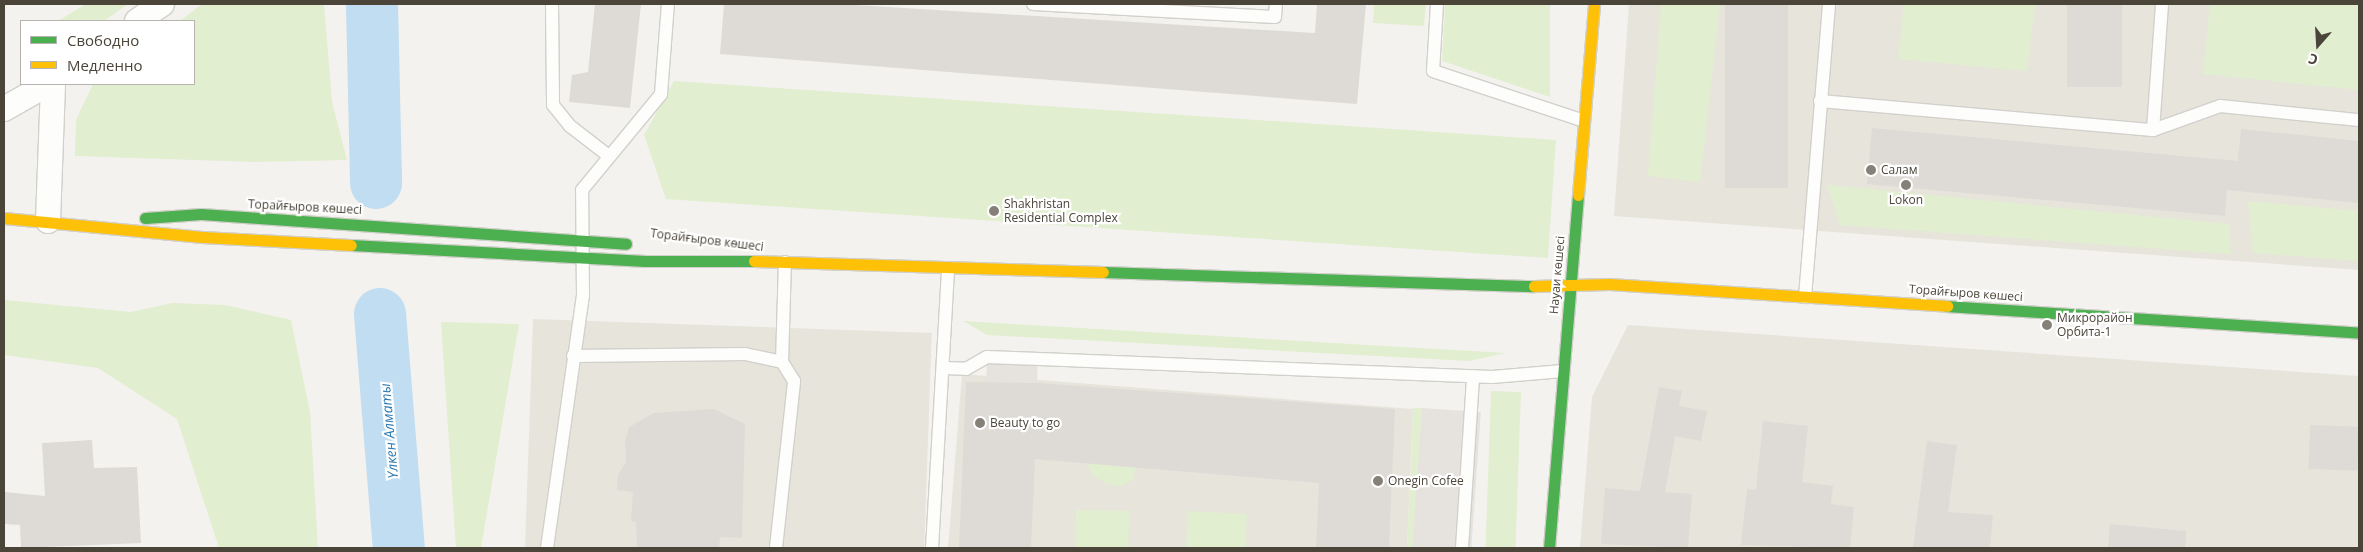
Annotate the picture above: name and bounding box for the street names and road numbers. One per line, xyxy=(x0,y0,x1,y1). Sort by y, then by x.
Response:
street label: Торайғыров көшесі xyxy=(248,197,362,217)
street label: Торайғыров көшесі xyxy=(650,226,764,254)
street label: Науаи көшесі xyxy=(1546,235,1568,315)
street label: Торайғыров көшесі xyxy=(1909,282,2023,304)

